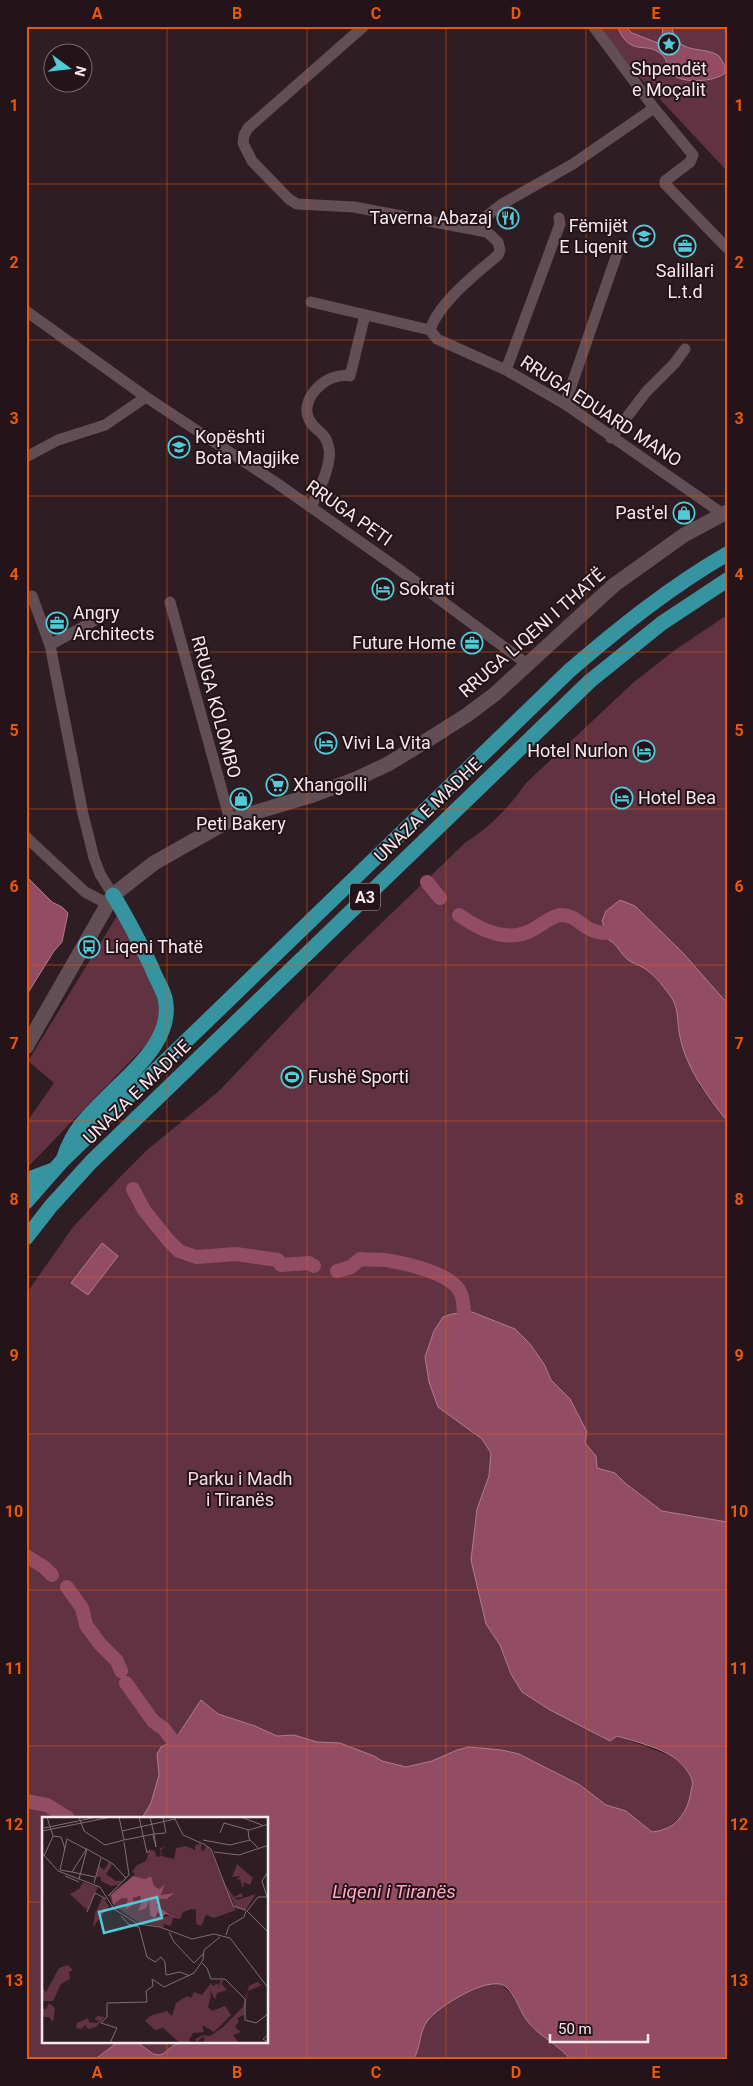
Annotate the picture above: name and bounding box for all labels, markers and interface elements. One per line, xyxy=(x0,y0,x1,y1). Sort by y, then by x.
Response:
text: A xyxy=(92,4,103,23)
text: B xyxy=(232,4,242,23)
text: C xyxy=(371,4,381,23)
text: D xyxy=(511,4,521,23)
text: E xyxy=(652,4,661,23)
place icon: Shpendët e Moçalit xyxy=(657,32,681,56)
north arrow xyxy=(42,42,92,92)
place label: Shpendët e Moçalit xyxy=(631,58,707,100)
text: N xyxy=(72,65,90,78)
text: 1 xyxy=(9,96,19,115)
text: 1 xyxy=(734,96,744,115)
restaurant icon: Taverna Abazaj xyxy=(496,206,520,230)
place label: Taverna Abazaj xyxy=(369,207,492,228)
place label: Fëmijët E Liqenit xyxy=(559,215,628,257)
school or university icon: Fëmijët E Liqenit xyxy=(632,224,656,248)
office icon: Salillari L.t.d xyxy=(673,234,697,258)
text: 2 xyxy=(9,253,19,272)
text: 2 xyxy=(734,253,744,272)
place label: Salillari L.t.d xyxy=(656,260,714,302)
street label: RRUGA EDUARD MANO xyxy=(517,351,686,471)
text: 3 xyxy=(9,409,19,428)
text: 3 xyxy=(734,409,744,428)
place label: Kopështi Bota Magjike xyxy=(195,426,299,468)
school or university icon: Kopështi Bota Magjike xyxy=(167,435,191,459)
street label: RRUGA PETI xyxy=(302,475,396,550)
shop icon: Past'el xyxy=(672,501,696,525)
place label: Past'el xyxy=(615,502,668,523)
street label: RRUGA LIQENI I THATË xyxy=(455,564,609,702)
text: 4 xyxy=(9,565,19,584)
text: 4 xyxy=(734,565,744,584)
hotel icon: Sokrati xyxy=(371,577,395,601)
place label: Sokrati xyxy=(399,578,455,599)
place label: Angry Architects xyxy=(73,602,154,644)
office icon: Angry Architects xyxy=(45,611,69,635)
office icon: Future Home xyxy=(460,631,484,655)
place label: Future Home xyxy=(352,632,456,653)
street label: RRUGA KOLOMBO xyxy=(187,633,246,780)
text: 5 xyxy=(9,721,19,740)
text: 5 xyxy=(734,721,744,740)
hotel icon: Vivi La Vita xyxy=(314,731,338,755)
place label: Vivi La Vita xyxy=(342,732,431,753)
hotel icon: Hotel Nurlon xyxy=(632,739,656,763)
place label: Hotel Nurlon xyxy=(527,740,628,761)
street label: UNAZA E MADHE xyxy=(370,753,486,866)
supermarket icon: Xhangolli xyxy=(265,773,289,797)
place label: Xhangolli xyxy=(293,774,367,795)
hotel icon: Hotel Bea xyxy=(610,786,634,810)
shop icon: Peti Bakery xyxy=(229,787,253,811)
place label: Hotel Bea xyxy=(638,787,716,808)
place label: Peti Bakery xyxy=(196,813,286,834)
text: 6 xyxy=(9,877,19,896)
text: 6 xyxy=(734,877,744,896)
road number: A3 xyxy=(350,884,380,910)
bus stop icon: Liqeni Thatë xyxy=(77,935,101,959)
place label: Liqeni Thatë xyxy=(105,936,203,957)
text: 7 xyxy=(9,1034,19,1053)
text: 7 xyxy=(734,1034,744,1053)
street label: UNAZA E MADHE xyxy=(79,1035,195,1148)
sports icon: Fushë Sporti xyxy=(280,1065,304,1089)
place label: Fushë Sporti xyxy=(308,1066,409,1087)
text: 8 xyxy=(9,1190,19,1209)
text: 8 xyxy=(734,1190,744,1209)
text: 9 xyxy=(9,1346,19,1365)
text: 9 xyxy=(734,1346,744,1365)
park label: Parku i Madh i Tiranës xyxy=(187,1468,293,1510)
text: 10 xyxy=(5,1502,23,1521)
text: 10 xyxy=(730,1502,748,1521)
text: 11 xyxy=(5,1659,23,1678)
text: 11 xyxy=(730,1659,748,1678)
text: 12 xyxy=(5,1815,23,1834)
text: 12 xyxy=(730,1815,748,1834)
inset map xyxy=(42,1817,269,2044)
water label: Liqeni i Tiranës xyxy=(332,1880,456,1903)
text: 13 xyxy=(5,1971,23,1990)
text: 13 xyxy=(730,1971,748,1990)
scale bar xyxy=(550,2011,648,2043)
text: 50 m xyxy=(558,2020,592,2038)
text: A xyxy=(92,2063,103,2082)
text: B xyxy=(232,2063,242,2082)
text: C xyxy=(371,2063,381,2082)
text: D xyxy=(511,2063,521,2082)
text: E xyxy=(652,2063,661,2082)

